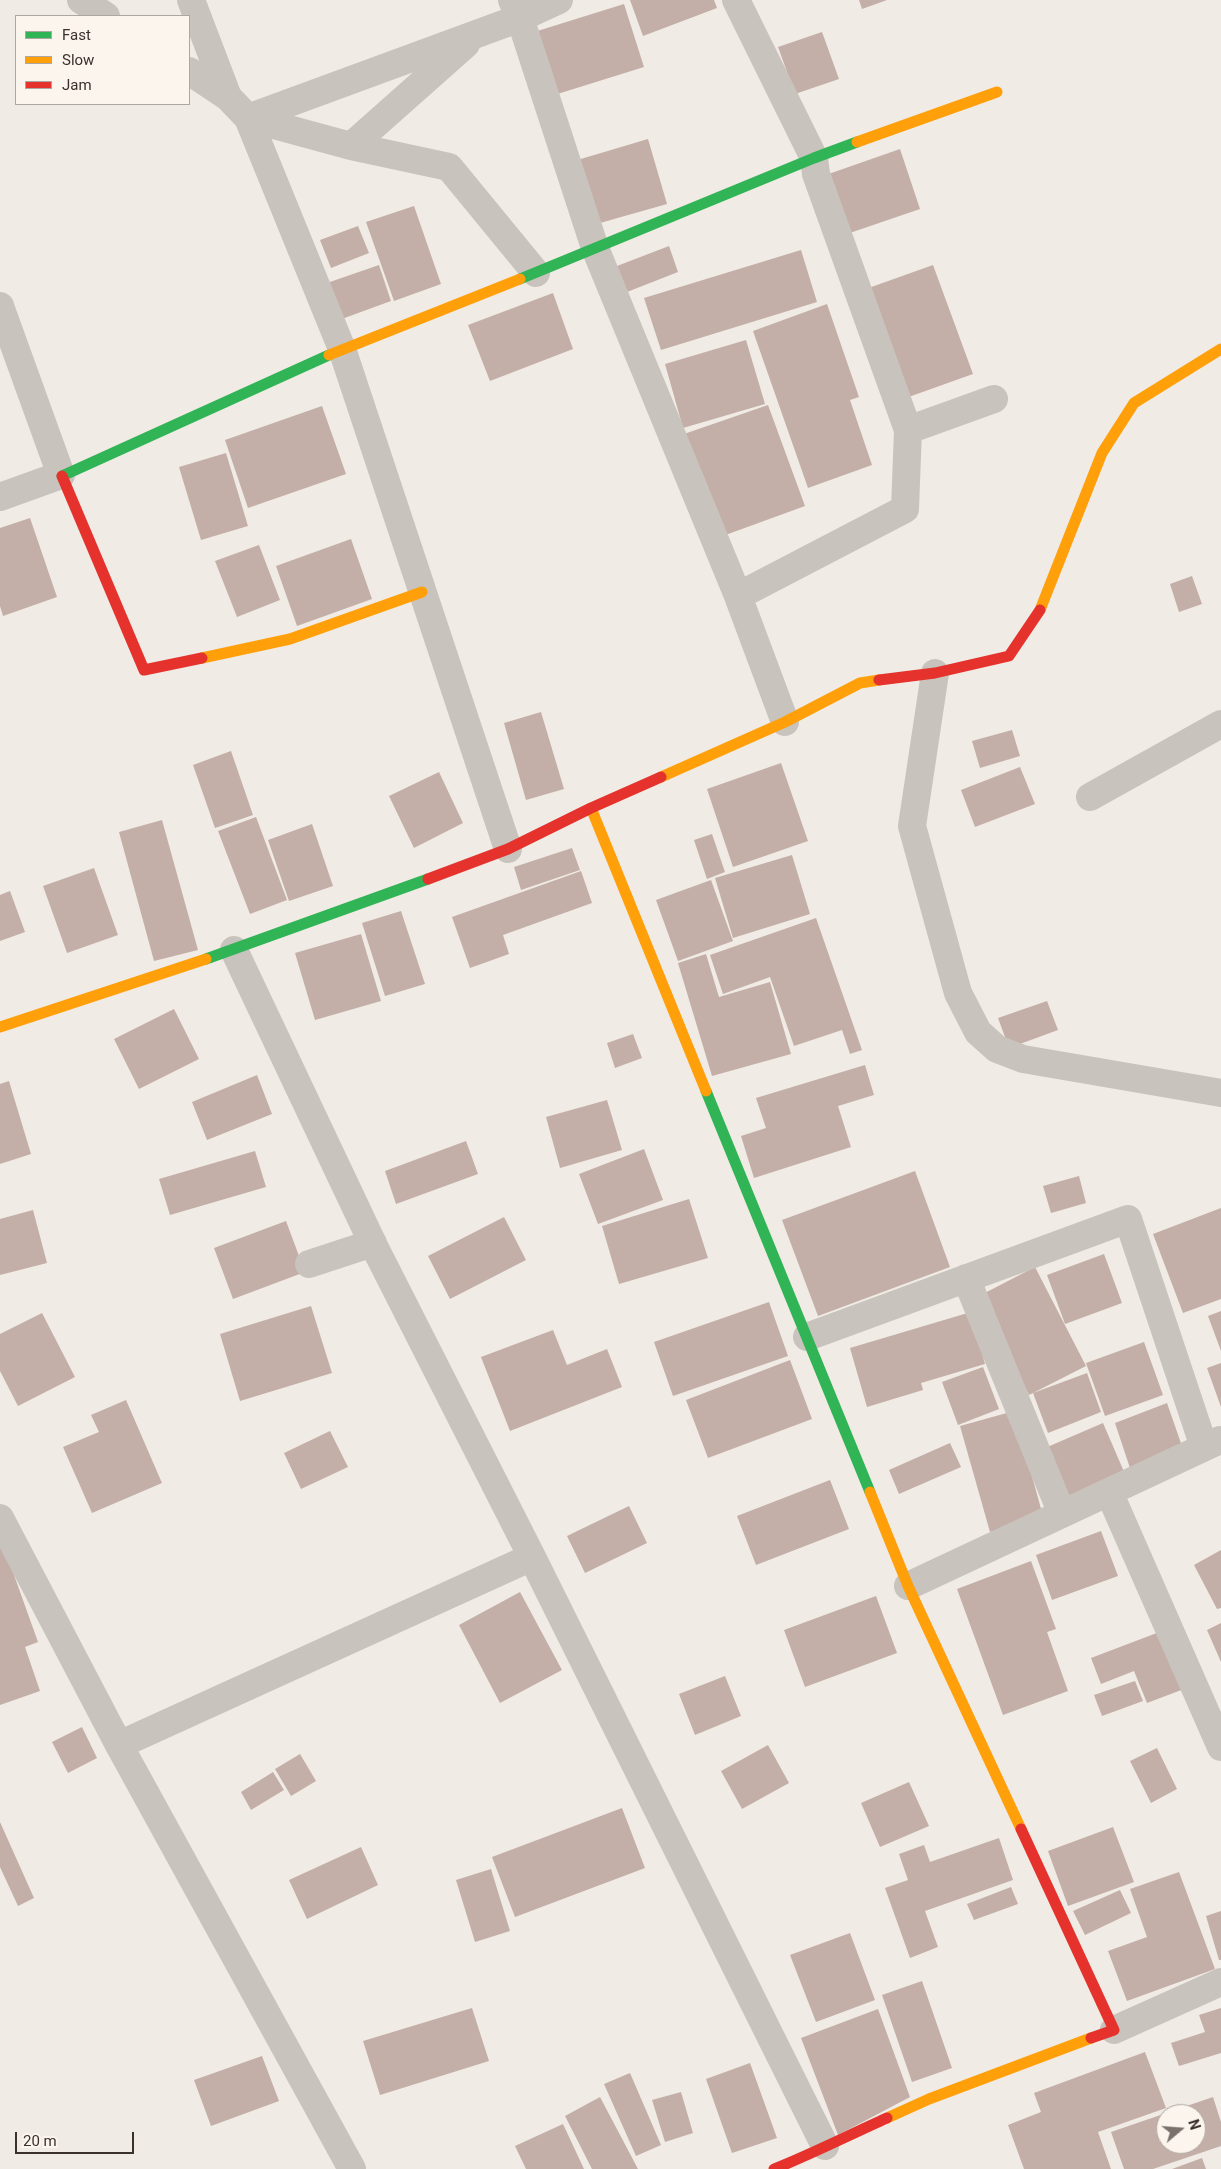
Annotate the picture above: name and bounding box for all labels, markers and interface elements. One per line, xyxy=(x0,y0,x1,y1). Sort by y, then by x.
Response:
legend xyxy=(15,15,190,105)
text: Fast xyxy=(62,26,91,44)
text: Slow xyxy=(62,51,94,69)
text: Jam xyxy=(62,76,92,94)
north arrow xyxy=(1156,2104,1206,2154)
text: N xyxy=(1185,2117,1203,2132)
scale bar xyxy=(18,2122,136,2154)
text: 20 m xyxy=(23,2132,57,2150)

